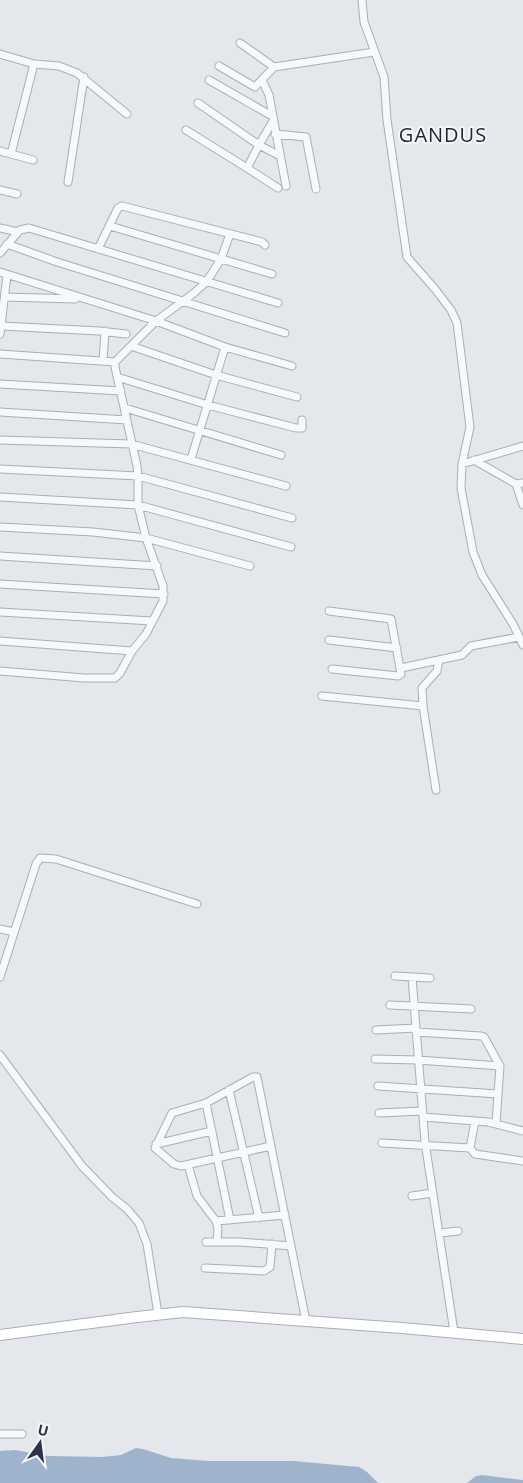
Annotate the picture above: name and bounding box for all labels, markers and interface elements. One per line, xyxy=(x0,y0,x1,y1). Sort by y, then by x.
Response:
district label: GANDUS xyxy=(399,121,487,148)
north arrow xyxy=(15,1418,65,1468)
text: U xyxy=(36,1419,51,1440)

